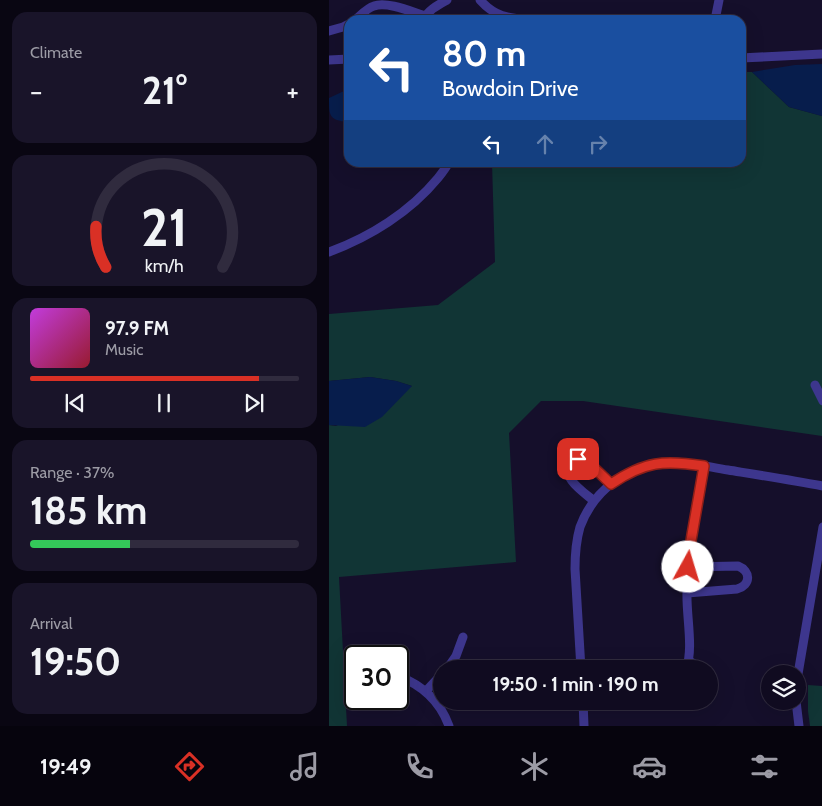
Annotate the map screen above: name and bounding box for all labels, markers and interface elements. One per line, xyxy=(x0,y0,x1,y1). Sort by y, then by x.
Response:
text: 80 m xyxy=(442,32,526,75)
icon: left xyxy=(359,35,424,100)
text: Climate xyxy=(30,43,82,62)
text: 21° xyxy=(142,67,187,114)
text: − xyxy=(30,74,42,108)
text: + xyxy=(287,74,299,108)
text: Bowdoin Drive xyxy=(442,75,579,102)
icon: left xyxy=(478,130,506,158)
icon: ahead xyxy=(531,130,559,158)
icon: right xyxy=(584,130,612,158)
text: 21 xyxy=(141,196,188,259)
text: km/h xyxy=(145,255,184,276)
text: 97.9 FM xyxy=(105,317,169,340)
text: Music xyxy=(105,340,143,359)
icon: previous xyxy=(61,389,89,417)
icon: pause xyxy=(150,389,178,417)
icon: next xyxy=(240,389,268,417)
pin xyxy=(557,438,599,480)
icon: arrive xyxy=(564,445,592,473)
text: Range · 37% xyxy=(30,463,114,482)
text: 185 km xyxy=(30,487,147,534)
position arrow xyxy=(661,540,713,592)
text: Arrival xyxy=(30,614,73,633)
text: 19:50 xyxy=(30,638,121,685)
speed limit sign: 30 xyxy=(344,645,409,710)
map controls xyxy=(761,665,806,710)
button: layers xyxy=(761,665,806,710)
text: 19:50 · 1 min · 190 m xyxy=(492,673,659,696)
icon: directions xyxy=(172,749,207,784)
icon: music xyxy=(287,749,322,784)
icon: phone xyxy=(402,749,437,784)
icon: climate xyxy=(517,749,552,784)
icon: car xyxy=(632,749,667,784)
icon: filters xyxy=(747,749,782,784)
text: 19:49 xyxy=(40,753,91,780)

